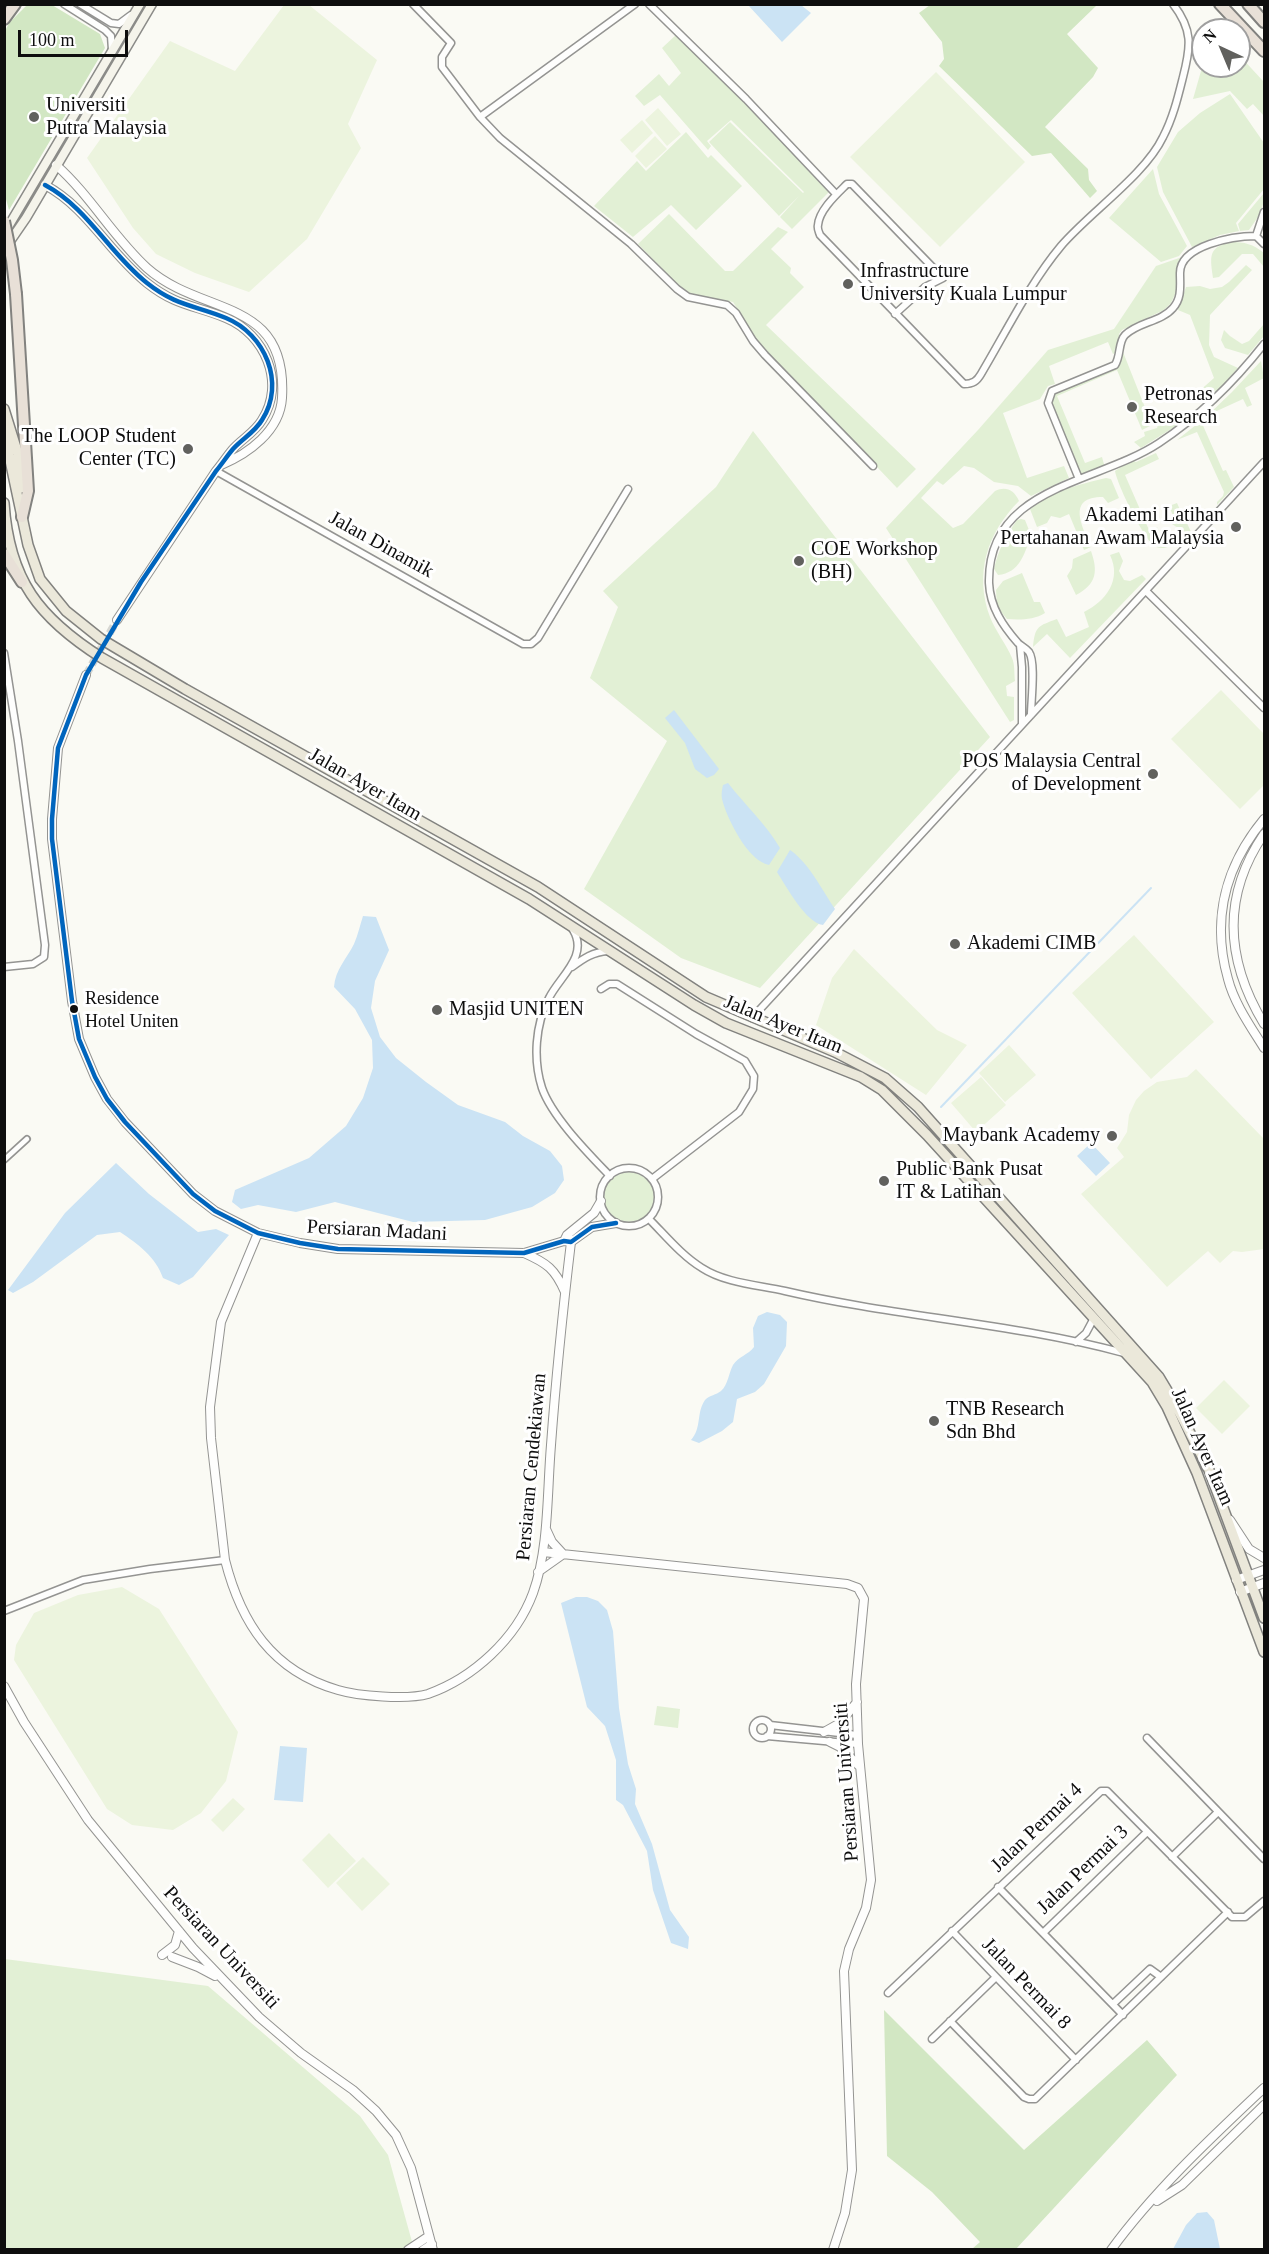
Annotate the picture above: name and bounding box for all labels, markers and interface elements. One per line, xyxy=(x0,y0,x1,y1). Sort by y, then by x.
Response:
scale bar xyxy=(21,18,130,56)
north arrow xyxy=(1191,18,1251,78)
text: N xyxy=(1199,26,1220,46)
text: 100 m xyxy=(29,30,75,50)
place label: Universiti Putra Malaysia xyxy=(46,94,167,141)
marker: Universiti Putra Malaysia xyxy=(27,110,41,124)
place label: Infrastructure University Kuala Lumpur xyxy=(860,260,1067,307)
marker: Infrastructure University Kuala Lumpur xyxy=(841,277,855,291)
place label: Petronas Research xyxy=(1144,383,1217,430)
marker: Petronas Research xyxy=(1125,400,1139,414)
place label: The LOOP Student Center (TC) xyxy=(22,425,176,472)
marker: The LOOP Student Center (TC) xyxy=(181,442,195,456)
place label: Akademi Latihan Pertahanan Awam Malaysia xyxy=(1000,504,1224,551)
street label: Jalan Dinamik xyxy=(324,506,438,584)
marker: Akademi Latihan Pertahanan Awam Malaysia xyxy=(1229,520,1243,534)
place label: COE Workshop (BH) xyxy=(811,538,938,585)
marker: COE Workshop (BH) xyxy=(792,554,806,568)
street label: Jalan Ayer Itam xyxy=(304,743,426,827)
place label: POS Malaysia Central of Development xyxy=(962,750,1141,797)
marker: POS Malaysia Central of Development xyxy=(1146,767,1160,781)
place label: Akademi CIMB xyxy=(967,932,1096,956)
marker: Akademi CIMB xyxy=(948,937,962,951)
place label: Residence Hotel Uniten xyxy=(85,988,178,1030)
street label: Jalan Ayer Itam xyxy=(720,990,846,1060)
place label: Masjid UNITEN xyxy=(449,998,584,1022)
marker: Residence Hotel Uniten xyxy=(68,1003,80,1015)
marker: Masjid UNITEN xyxy=(430,1003,444,1017)
place label: Maybank Academy xyxy=(943,1124,1100,1148)
marker: Maybank Academy xyxy=(1105,1129,1119,1143)
place label: Public Bank Pusat IT & Latihan xyxy=(896,1158,1043,1205)
marker: Public Bank Pusat IT & Latihan xyxy=(877,1174,891,1188)
street label: Persiaran Madani xyxy=(306,1215,448,1247)
street label: Persiaran Cendekiawan xyxy=(512,1372,552,1562)
street label: Jalan Ayer Itam xyxy=(1165,1385,1239,1509)
place label: TNB Research Sdn Bhd xyxy=(946,1398,1064,1445)
marker: TNB Research Sdn Bhd xyxy=(927,1414,941,1428)
street label: Persiaran Universiti xyxy=(829,1702,865,1862)
street label: Jalan Permai 4 xyxy=(986,1778,1088,1878)
street label: Jalan Permai 3 xyxy=(1032,1820,1134,1920)
street label: Persiaran Universiti xyxy=(158,1882,284,2014)
street label: Jalan Permai 8 xyxy=(976,1933,1076,2035)

